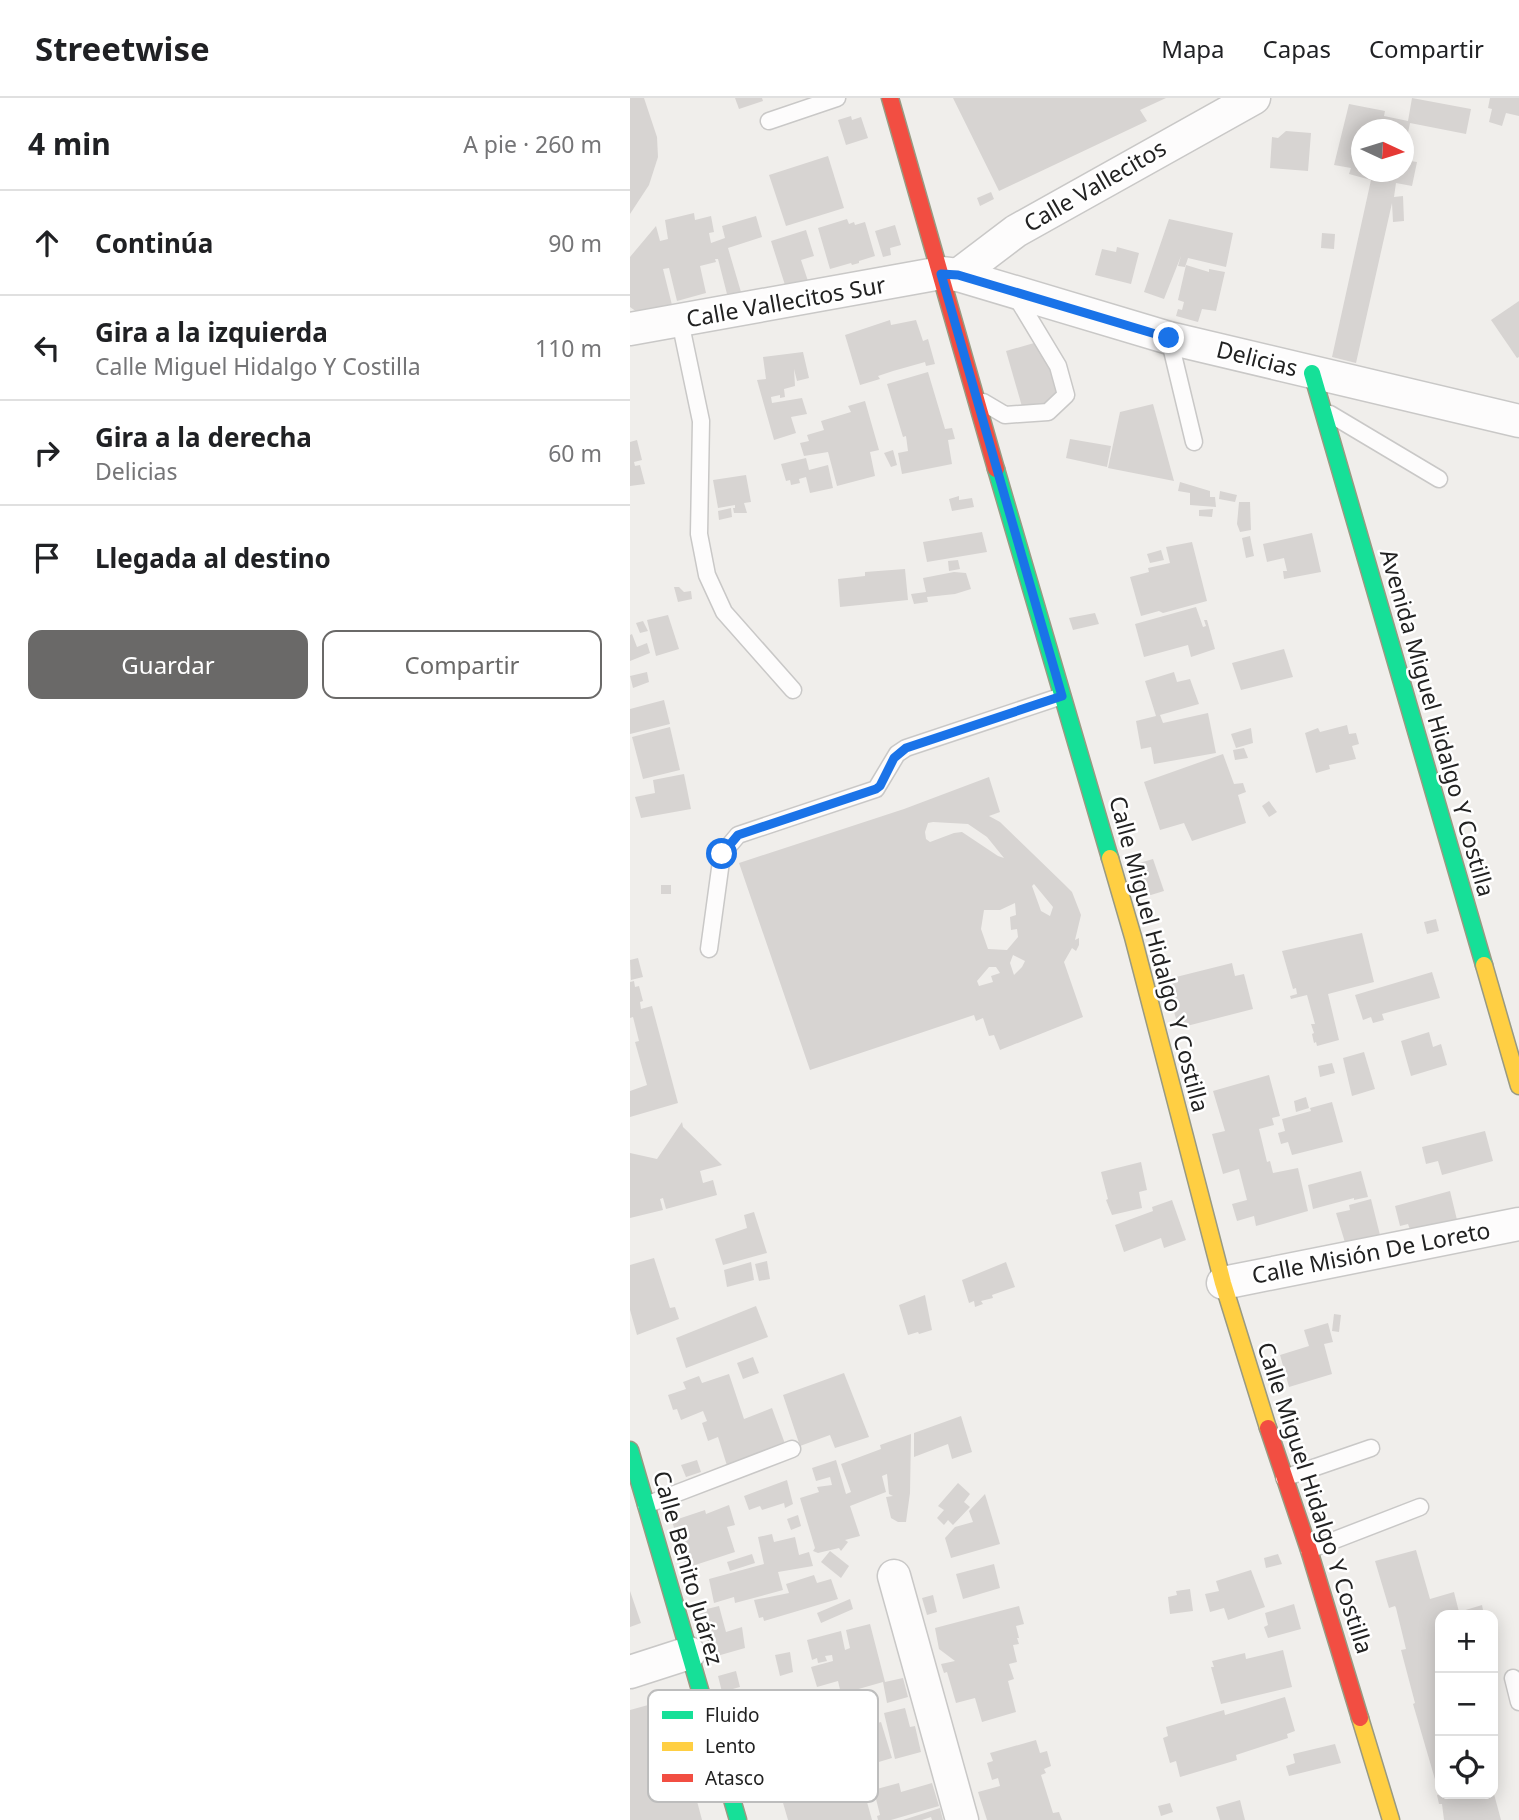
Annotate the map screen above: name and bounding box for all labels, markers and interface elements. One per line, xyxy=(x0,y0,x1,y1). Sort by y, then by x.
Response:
text: Streetwise xyxy=(35,26,210,71)
text: Mapa xyxy=(1161,32,1225,65)
text: Capas xyxy=(1263,32,1331,65)
text: Compartir xyxy=(1369,32,1484,65)
north arrow xyxy=(1351,119,1414,182)
text: 4 min xyxy=(28,123,111,164)
text: A pie · 260 m xyxy=(463,128,602,160)
street label: Calle Vallecitos xyxy=(1017,131,1172,239)
icon: ahead xyxy=(28,224,66,262)
text: Continúa xyxy=(95,225,213,261)
text: 90 m xyxy=(548,227,602,259)
street label: Calle Vallecitos Sur xyxy=(684,268,888,334)
text: Gira a la izquierda xyxy=(95,314,328,350)
route end xyxy=(1153,322,1184,353)
icon: left xyxy=(28,329,66,367)
text: 110 m xyxy=(535,332,602,364)
street label: Delicias xyxy=(1213,333,1301,384)
text: Calle Miguel Hidalgo Y Costilla xyxy=(95,350,421,382)
text: Gira a la derecha xyxy=(95,419,312,455)
icon: right xyxy=(28,434,66,472)
text: 60 m xyxy=(548,437,602,469)
text: Delicias xyxy=(95,455,178,487)
icon: arrive xyxy=(28,539,66,577)
text: Llegada al destino xyxy=(95,540,331,576)
street label: Avenida Miguel Hidalgo Y Costilla xyxy=(1373,545,1503,900)
button: Guardar xyxy=(28,630,308,699)
button: Compartir xyxy=(322,630,602,699)
street label: Calle Miguel Hidalgo Y Costilla xyxy=(1102,792,1218,1115)
route start xyxy=(706,838,737,869)
street label: Calle Misión De Loreto xyxy=(1249,1213,1493,1291)
street label: Calle Miguel Hidalgo Y Costilla xyxy=(1250,1338,1382,1658)
street label: Calle Benito Juárez xyxy=(646,1467,732,1669)
map controls xyxy=(1435,1610,1498,1799)
button: + xyxy=(1435,1610,1498,1673)
button: − xyxy=(1435,1673,1498,1736)
legend xyxy=(648,1690,878,1802)
text: Fluido xyxy=(705,1702,760,1728)
text: Lento xyxy=(705,1733,756,1759)
button: locate xyxy=(1435,1736,1498,1799)
text: Atasco xyxy=(705,1765,764,1791)

